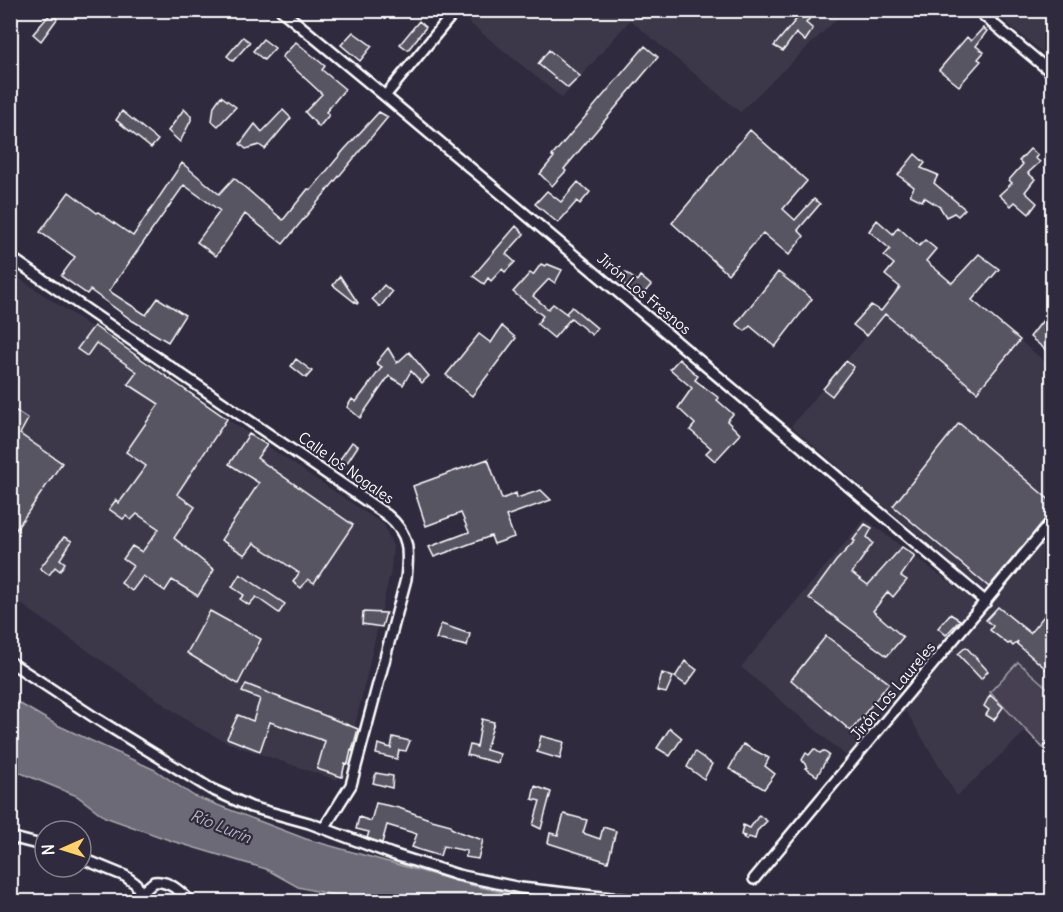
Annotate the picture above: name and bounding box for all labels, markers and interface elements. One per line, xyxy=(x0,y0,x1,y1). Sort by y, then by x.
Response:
street label: Jirón Los Fresnos xyxy=(593,249,695,339)
street label: Calle los Nogales xyxy=(295,427,398,508)
street label: Jirón Los Laureles xyxy=(846,638,939,743)
water label: Río Lurín xyxy=(188,805,255,847)
north arrow xyxy=(33,819,93,879)
text: N xyxy=(38,844,58,856)

